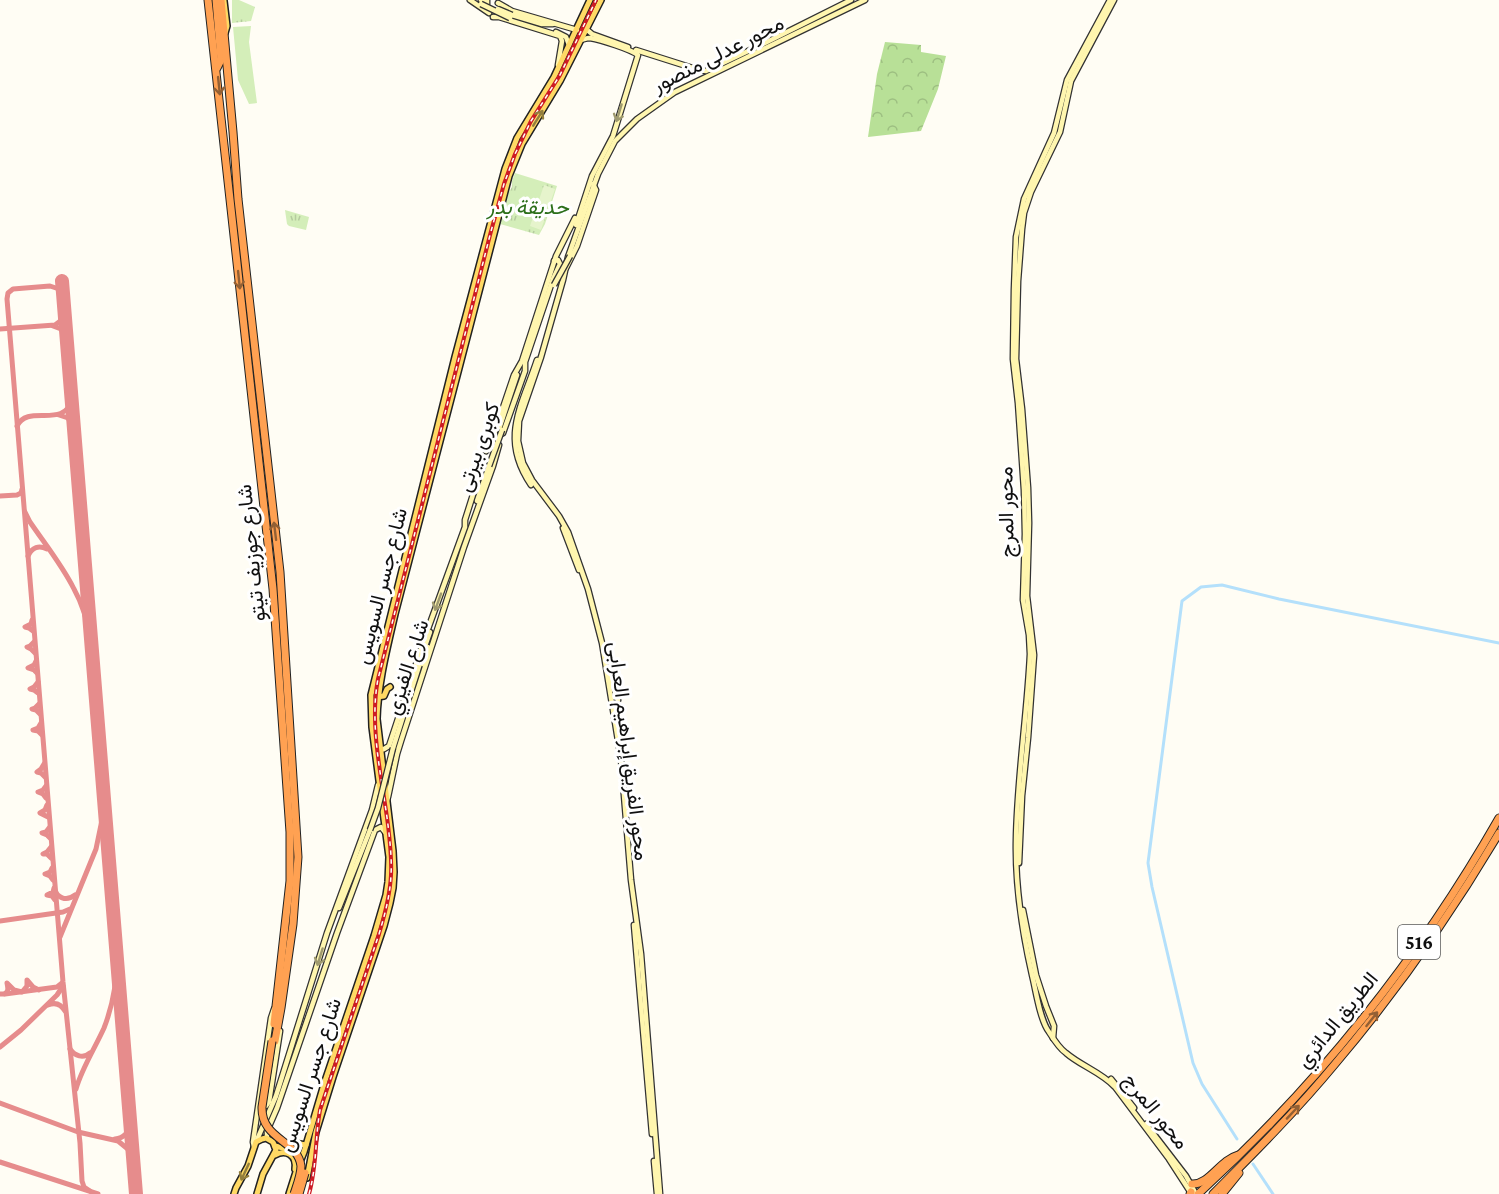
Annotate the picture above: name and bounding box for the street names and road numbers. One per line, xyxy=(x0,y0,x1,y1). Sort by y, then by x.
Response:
street label: محور عدلى منصور xyxy=(647,10,788,99)
street label: كوبرى بيرتى xyxy=(452,399,505,495)
street label: محور المرج xyxy=(993,466,1021,558)
street label: شارع جوزيف تيتو xyxy=(232,483,272,623)
street label: شارع جسر السويس xyxy=(350,505,414,667)
street label: شارع الفيزي xyxy=(380,616,438,719)
street label: محور الفريق إبراهيم العرابى xyxy=(602,640,654,862)
road number: 516 xyxy=(1398,925,1440,959)
street label: الطريق الدائري xyxy=(1291,967,1387,1076)
street label: شارع جسر السويس xyxy=(274,995,348,1156)
street label: محور المرج xyxy=(1116,1068,1194,1155)

